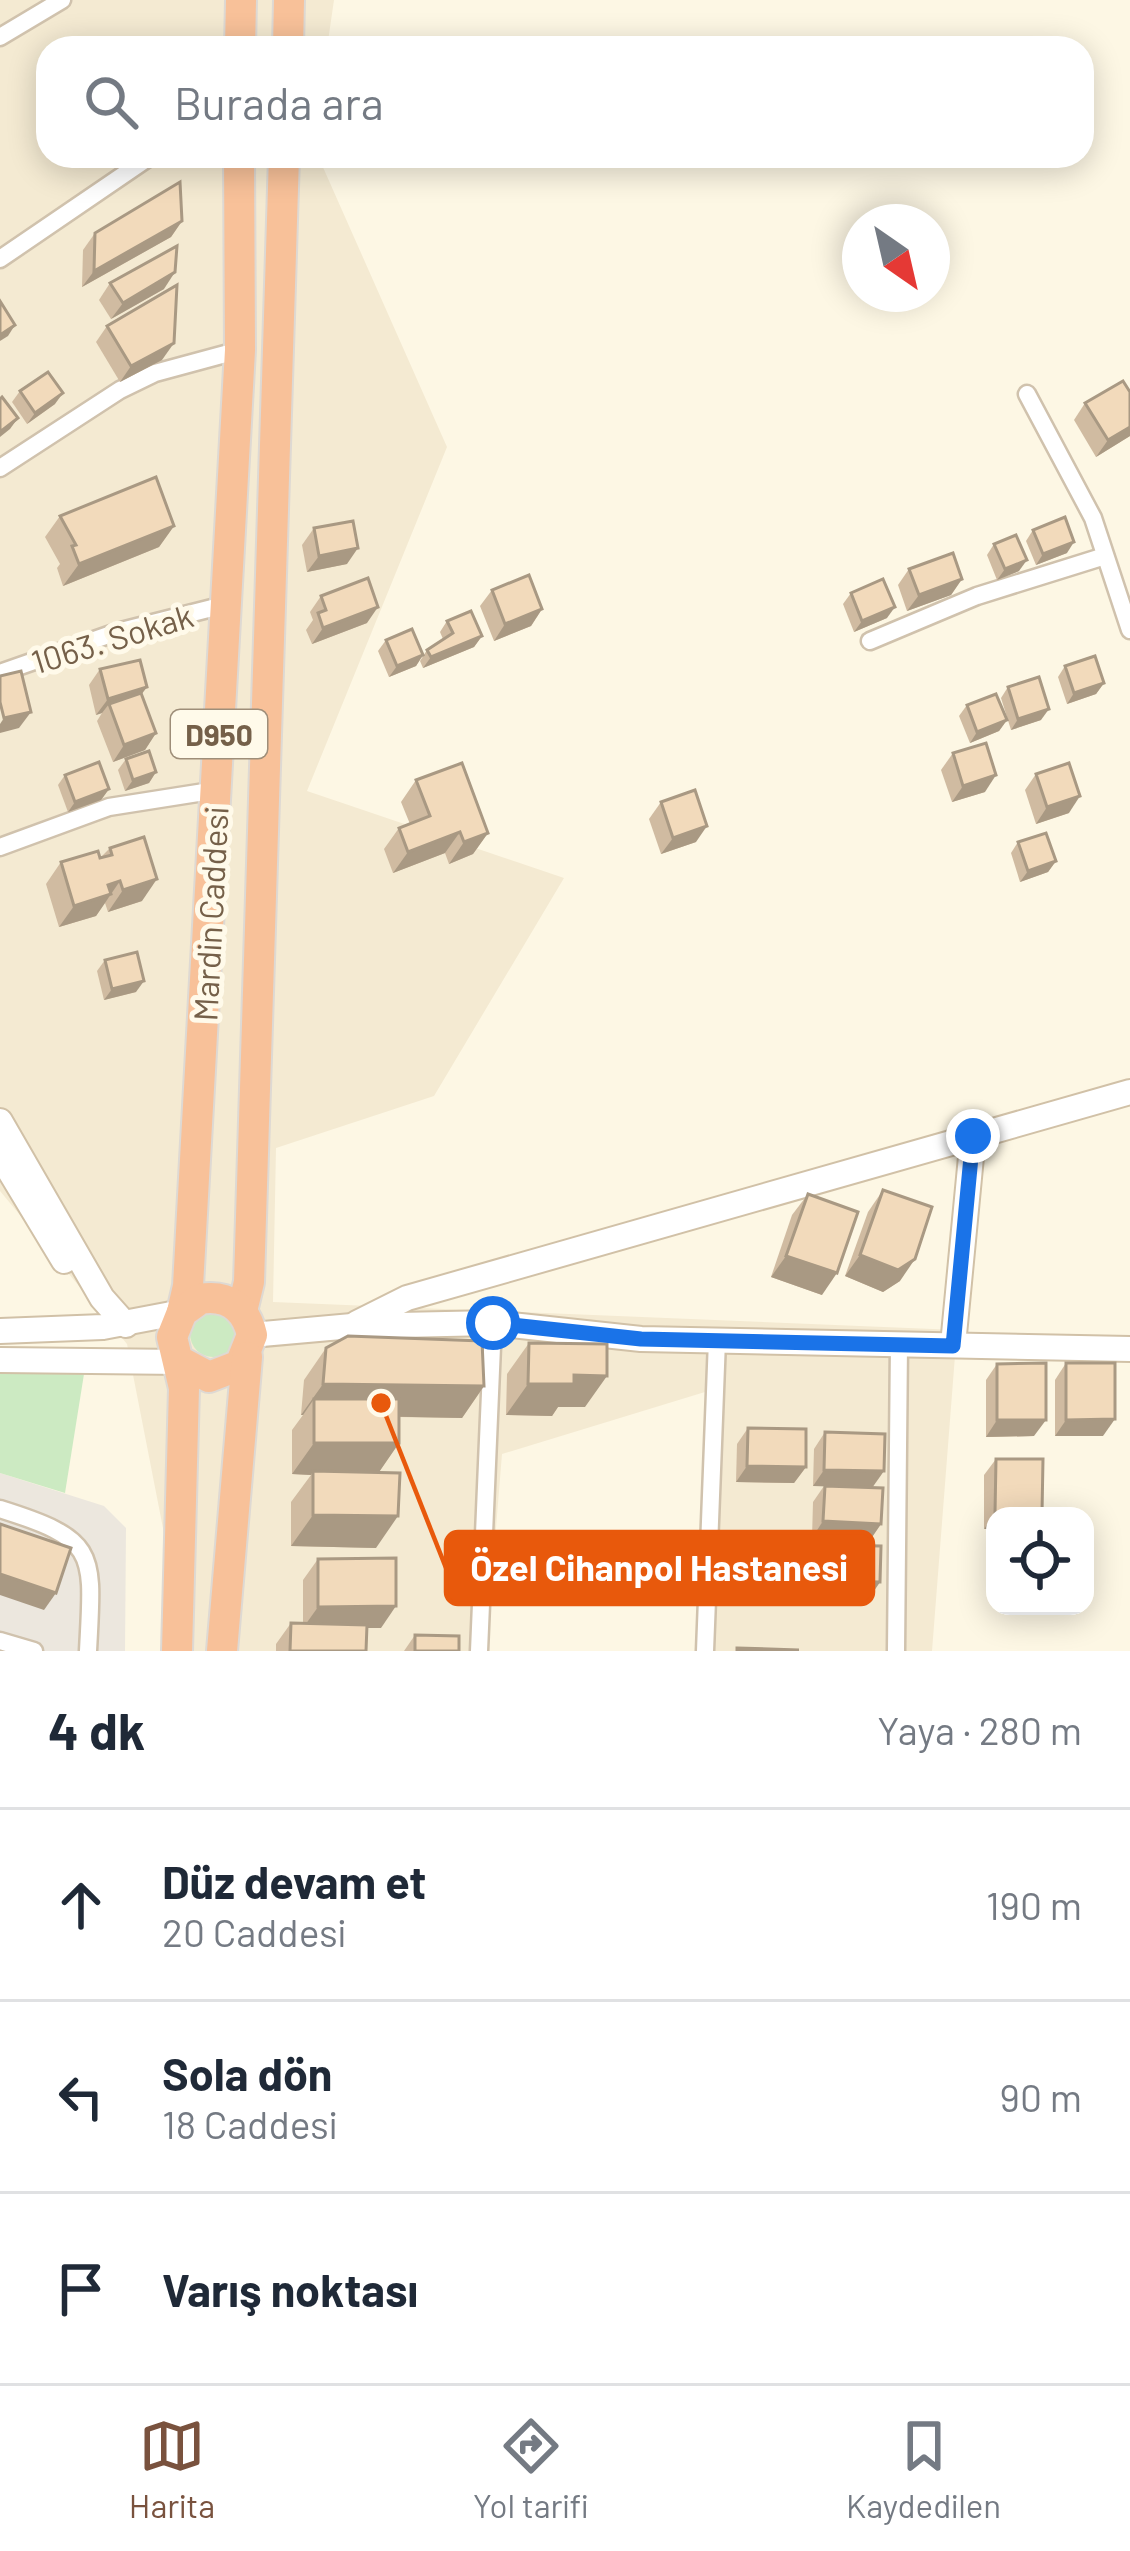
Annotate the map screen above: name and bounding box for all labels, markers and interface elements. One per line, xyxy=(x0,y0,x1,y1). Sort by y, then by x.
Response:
search box xyxy=(36,36,1094,168)
icon: search xyxy=(78,69,144,135)
text: Burada ara xyxy=(174,75,384,129)
north arrow xyxy=(842,204,950,312)
street label: 1063. Sokak xyxy=(26,594,198,682)
road number: D950 xyxy=(171,710,267,758)
street label: Mardin Caddesi xyxy=(184,806,236,1022)
route end xyxy=(946,1109,1000,1163)
route start xyxy=(466,1296,520,1350)
map controls xyxy=(986,1507,1094,1615)
button: locate xyxy=(986,1507,1094,1615)
callout: Özel Cihanpol Hastanesi xyxy=(446,1532,873,1604)
text: Özel Cihanpol Hastanesi xyxy=(470,1545,848,1588)
text: 4 dk xyxy=(48,1699,145,1760)
text: Yaya · 280 m xyxy=(877,1706,1082,1753)
text: Düz devam et xyxy=(162,1854,426,1908)
icon: ahead xyxy=(48,1872,114,1938)
text: 190 m xyxy=(986,1881,1082,1928)
text: 20 Caddesi xyxy=(162,1908,346,1955)
text: Sola dön xyxy=(162,2046,332,2100)
icon: left xyxy=(48,2064,114,2130)
text: 90 m xyxy=(1000,2073,1082,2120)
text: 18 Caddesi xyxy=(162,2100,337,2147)
icon: arrive xyxy=(48,2256,114,2322)
text: Varış noktası xyxy=(162,2262,418,2316)
tab: Harita xyxy=(129,2413,215,2525)
tab: Yol tarifi xyxy=(473,2413,588,2525)
tab: Kaydedilen xyxy=(846,2413,1001,2525)

